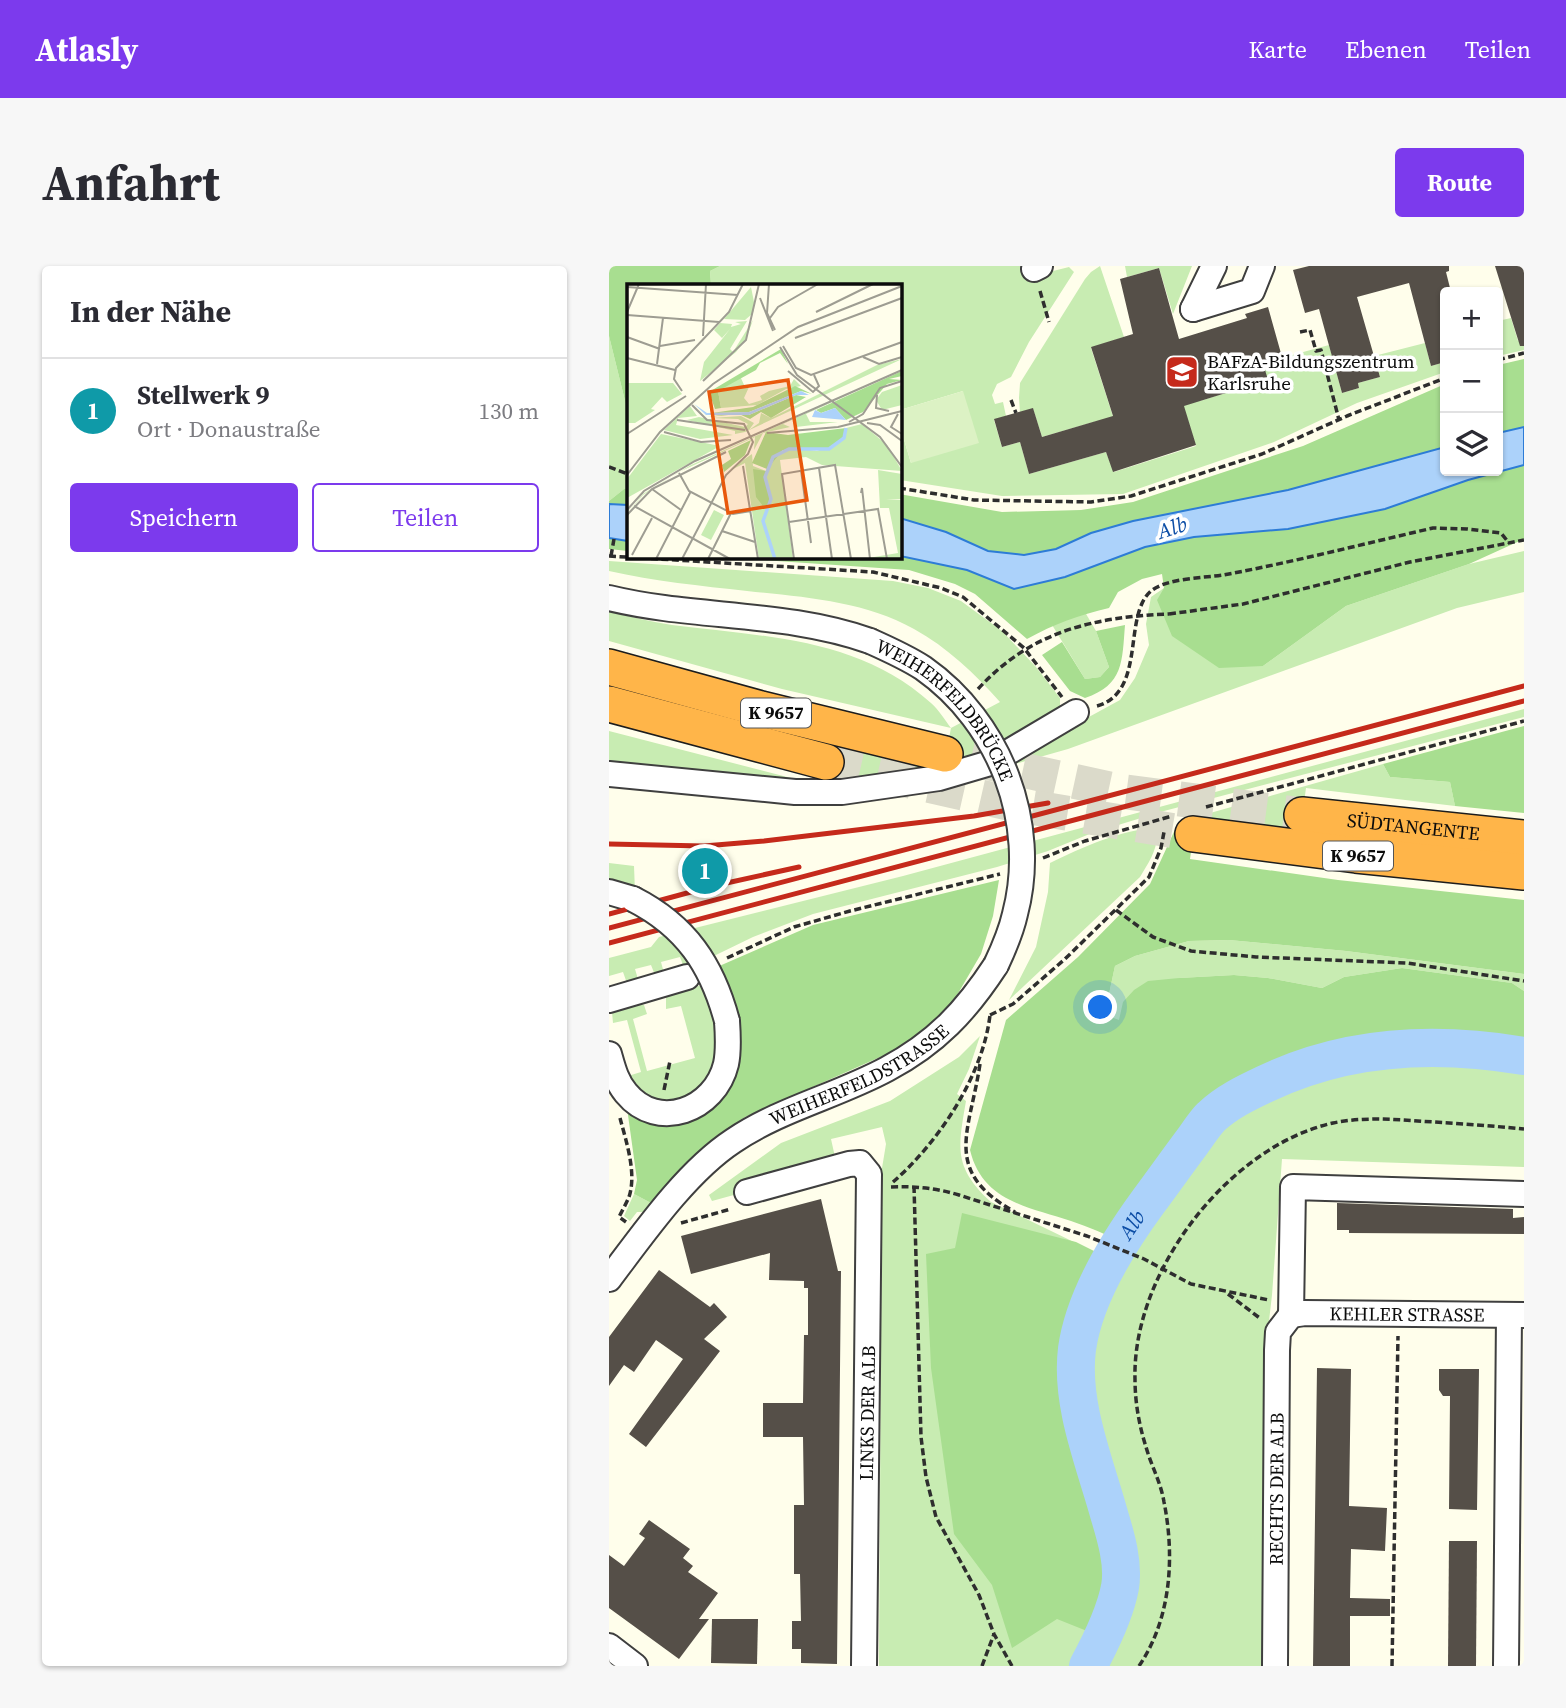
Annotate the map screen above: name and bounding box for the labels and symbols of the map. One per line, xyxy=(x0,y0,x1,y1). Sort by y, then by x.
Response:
inset map xyxy=(627,284,901,558)
place label: BAFzA-Bildungszentrum Karlsruhe xyxy=(1207,348,1415,396)
school or university icon: BAFzA-Bildungszentrum Karlsruhe xyxy=(1163,353,1201,391)
water label: Alb xyxy=(1152,509,1191,546)
street label: WEIHERFELDBRÜCKE xyxy=(872,632,1020,785)
road number: K 9657 xyxy=(741,698,811,728)
street label: SÜDTANGENTE xyxy=(1346,807,1481,846)
road number: K 9657 xyxy=(1323,842,1393,870)
pin: 1 xyxy=(682,845,728,897)
your location xyxy=(1083,990,1117,1024)
street label: WEIHERFELDSTRASSE xyxy=(765,1018,954,1132)
water label: Alb xyxy=(1111,1204,1152,1246)
street label: KEHLER STRASSE xyxy=(1329,1300,1485,1328)
street label: LINKS DER ALB xyxy=(853,1345,881,1481)
street label: RECHTS DER ALB xyxy=(1263,1412,1290,1566)

